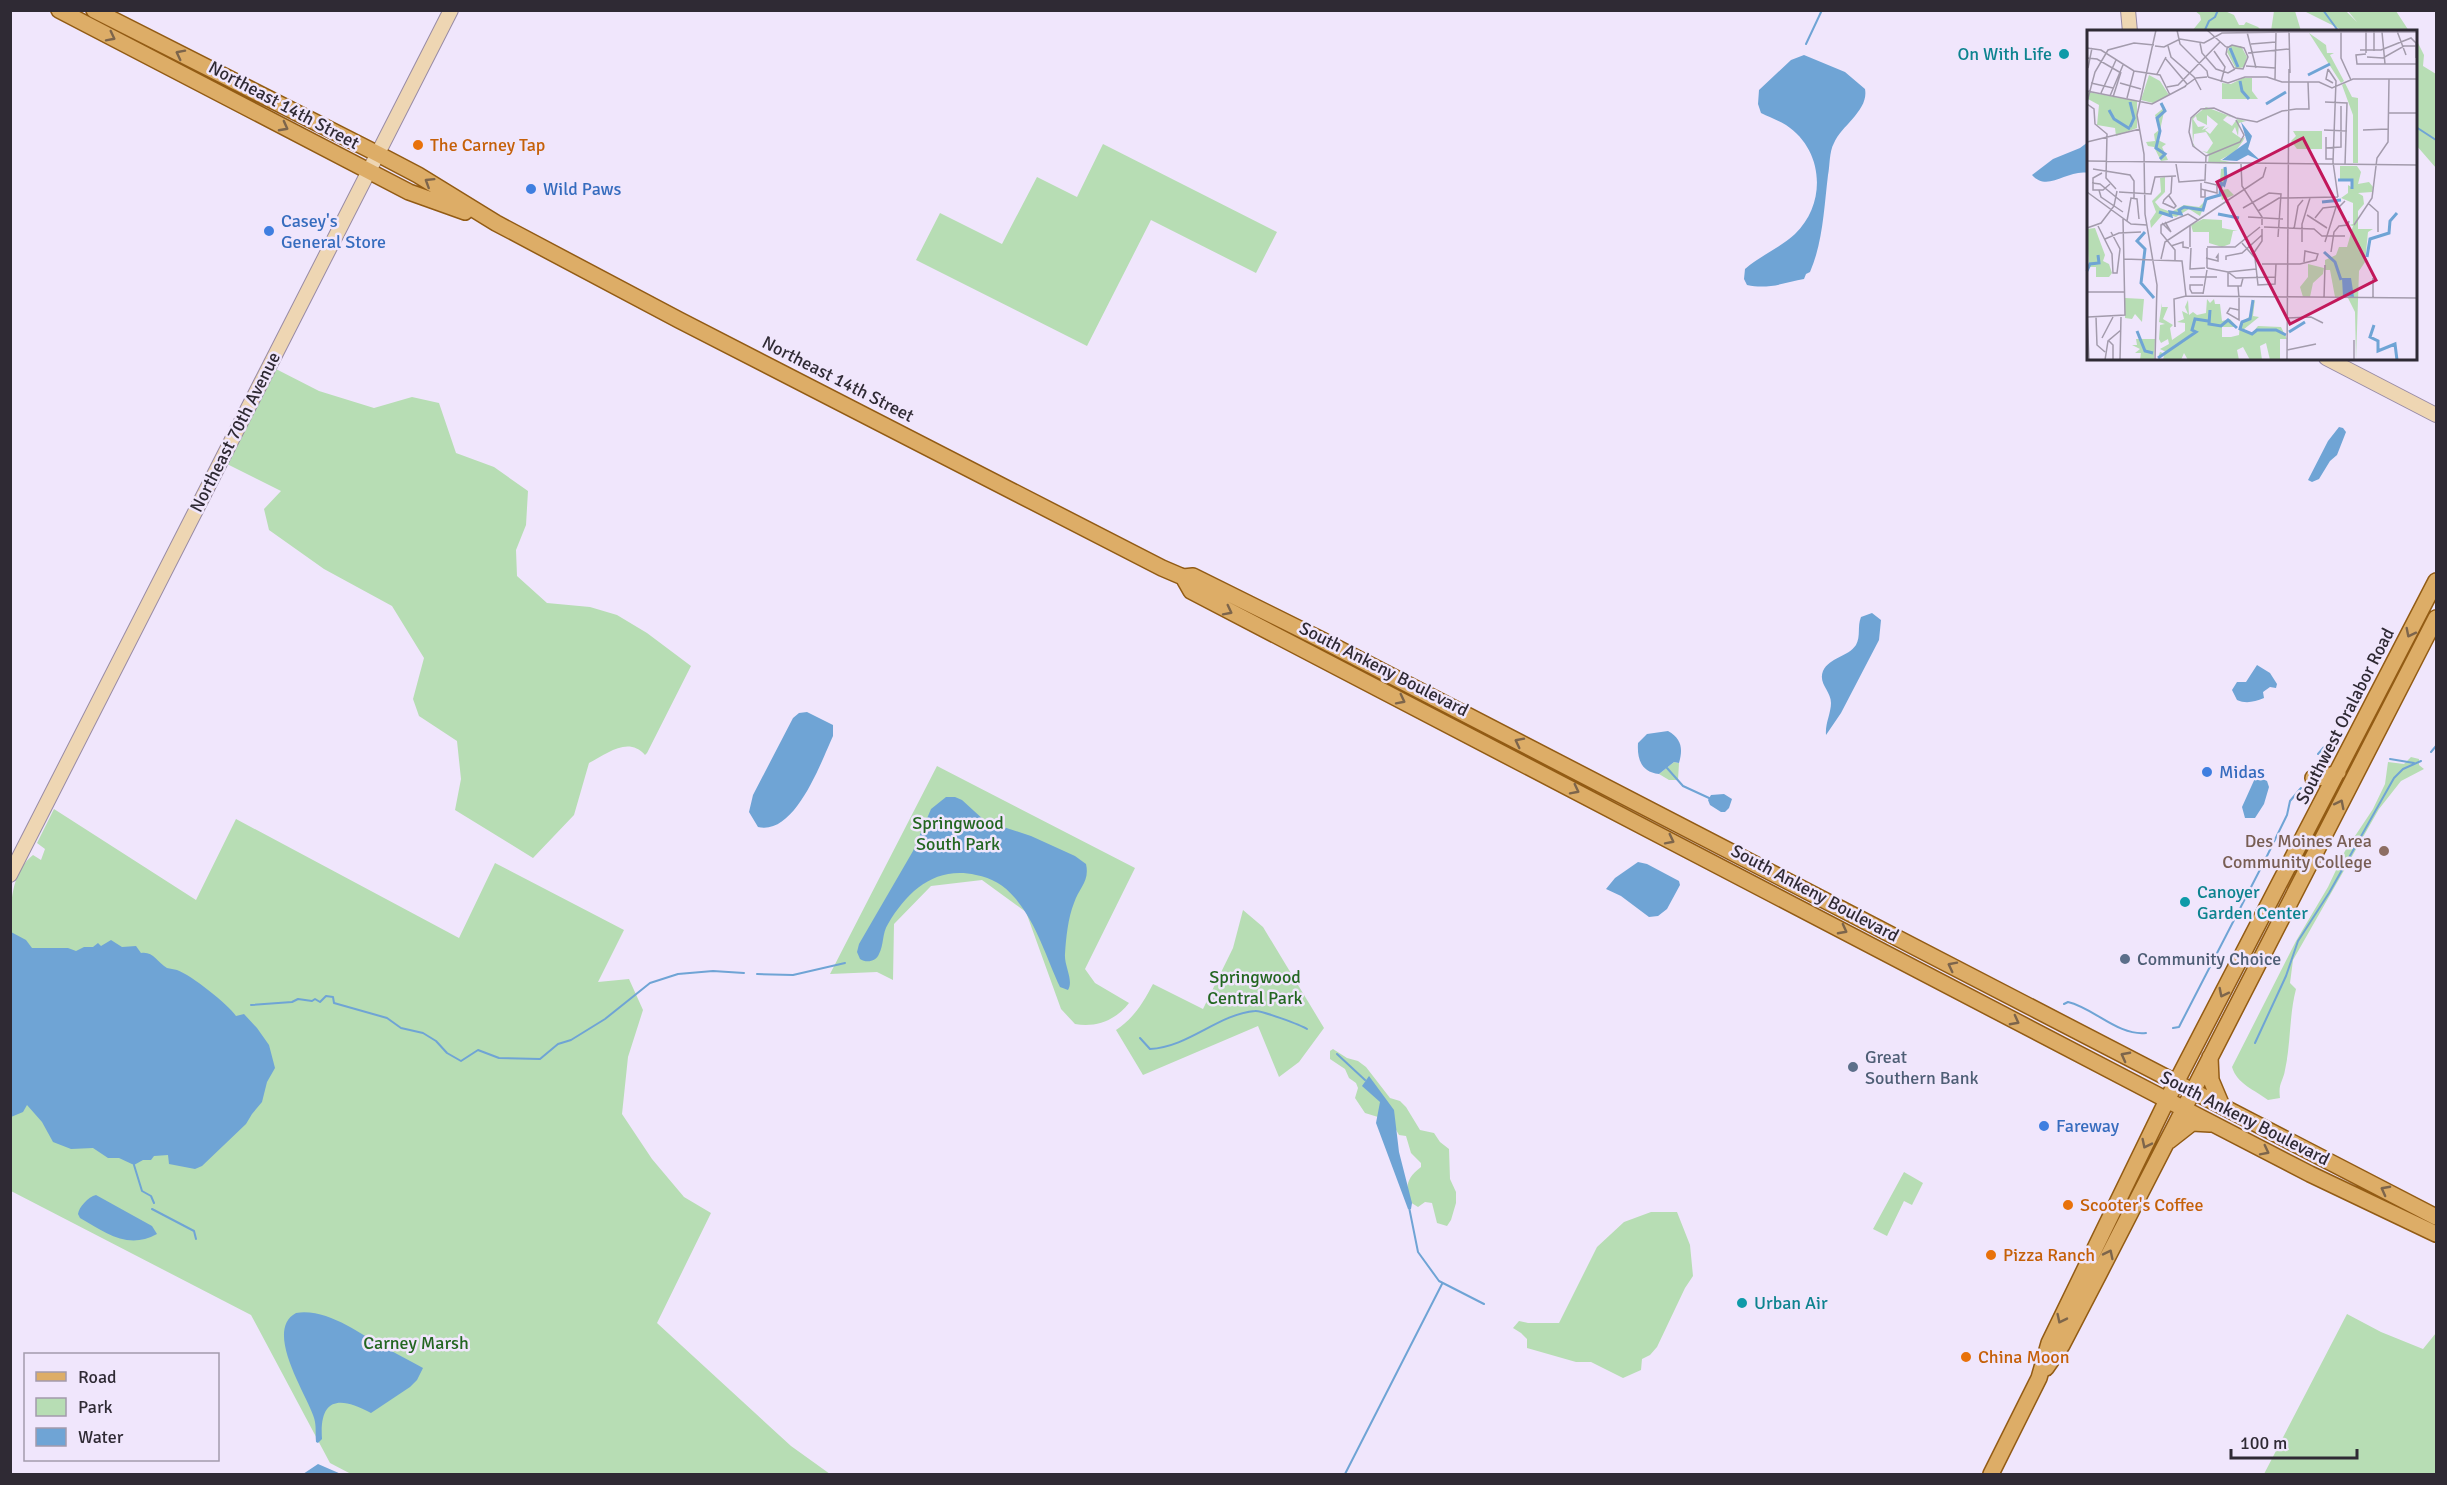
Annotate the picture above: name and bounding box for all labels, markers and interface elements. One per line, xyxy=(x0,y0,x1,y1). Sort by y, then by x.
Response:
one-way arrow xyxy=(104,30,115,41)
inset map xyxy=(2087,30,2417,360)
place label: On With Life xyxy=(1958,43,2052,65)
marker: On With Life xyxy=(2057,47,2071,61)
one-way arrow xyxy=(176,50,187,61)
street label: Northeast 14th Street xyxy=(205,56,363,154)
one-way arrow xyxy=(278,120,288,131)
place label: The Carney Tap xyxy=(430,134,545,156)
marker: The Carney Tap xyxy=(411,138,425,152)
one-way arrow xyxy=(425,177,435,189)
place label: Wild Paws xyxy=(543,178,622,200)
marker: Wild Paws xyxy=(524,182,538,196)
place label: Casey's General Store xyxy=(281,210,386,253)
marker: Casey's General Store xyxy=(262,224,276,238)
street label: Northeast 14th Street xyxy=(758,331,918,427)
street label: Northeast 70th Avenue xyxy=(185,348,285,516)
one-way arrow xyxy=(1222,603,1233,615)
street label: South Ankeny Boulevard xyxy=(1296,617,1472,721)
street label: Southwest Oralabor Road xyxy=(2291,624,2399,808)
one-way arrow xyxy=(2405,627,2417,638)
one-way arrow xyxy=(1395,693,1406,704)
one-way arrow xyxy=(1515,738,1525,749)
place label: Midas xyxy=(2219,761,2265,783)
marker: Midas xyxy=(2200,765,2214,779)
one-way arrow xyxy=(1568,783,1579,794)
one-way arrow xyxy=(2333,800,2344,811)
park label: Springwood South Park xyxy=(912,812,1004,855)
place label: Des Moines Area Community College xyxy=(2222,830,2372,873)
one-way arrow xyxy=(1664,832,1675,844)
street label: South Ankeny Boulevard xyxy=(1727,839,1903,947)
marker: Des Moines Area Community College xyxy=(2377,844,2391,858)
place label: Canoyer Garden Center xyxy=(2197,881,2308,924)
marker: Canoyer Garden Center xyxy=(2178,895,2192,909)
one-way arrow xyxy=(1837,923,1847,934)
place label: Community Choice xyxy=(2137,948,2281,970)
marker: Community Choice xyxy=(2118,952,2132,966)
one-way arrow xyxy=(1947,961,1958,973)
park label: Springwood Central Park xyxy=(1207,966,1303,1009)
one-way arrow xyxy=(2219,987,2231,998)
one-way arrow xyxy=(2009,1014,2020,1025)
place label: Great Southern Bank xyxy=(1865,1046,1979,1089)
one-way arrow xyxy=(2120,1052,2131,1063)
marker: Great Southern Bank xyxy=(1846,1060,1860,1074)
street label: South Ankeny Boulevard xyxy=(2157,1066,2333,1170)
place label: Fareway xyxy=(2056,1115,2120,1137)
marker: Fareway xyxy=(2037,1119,2051,1133)
one-way arrow xyxy=(2141,1137,2153,1148)
one-way arrow xyxy=(2259,1143,2270,1155)
one-way arrow xyxy=(2380,1186,2391,1197)
place label: Scooter's Coffee xyxy=(2080,1194,2204,1216)
marker: Scooter's Coffee xyxy=(2061,1198,2075,1212)
place label: Pizza Ranch xyxy=(2003,1244,2095,1266)
marker: Pizza Ranch xyxy=(1984,1248,1998,1262)
one-way arrow xyxy=(2101,1250,2113,1261)
place label: Urban Air xyxy=(1754,1292,1828,1314)
marker: Urban Air xyxy=(1735,1296,1749,1310)
one-way arrow xyxy=(2056,1313,2068,1324)
park label: Carney Marsh xyxy=(363,1332,469,1354)
place label: China Moon xyxy=(1978,1346,2070,1368)
marker: China Moon xyxy=(1959,1350,1973,1364)
legend xyxy=(24,1353,219,1461)
text: Road xyxy=(78,1366,117,1388)
text: Park xyxy=(78,1396,113,1418)
scale bar xyxy=(2231,1422,2357,1460)
text: Water xyxy=(78,1426,124,1448)
text: 100 m xyxy=(2240,1432,2287,1454)

